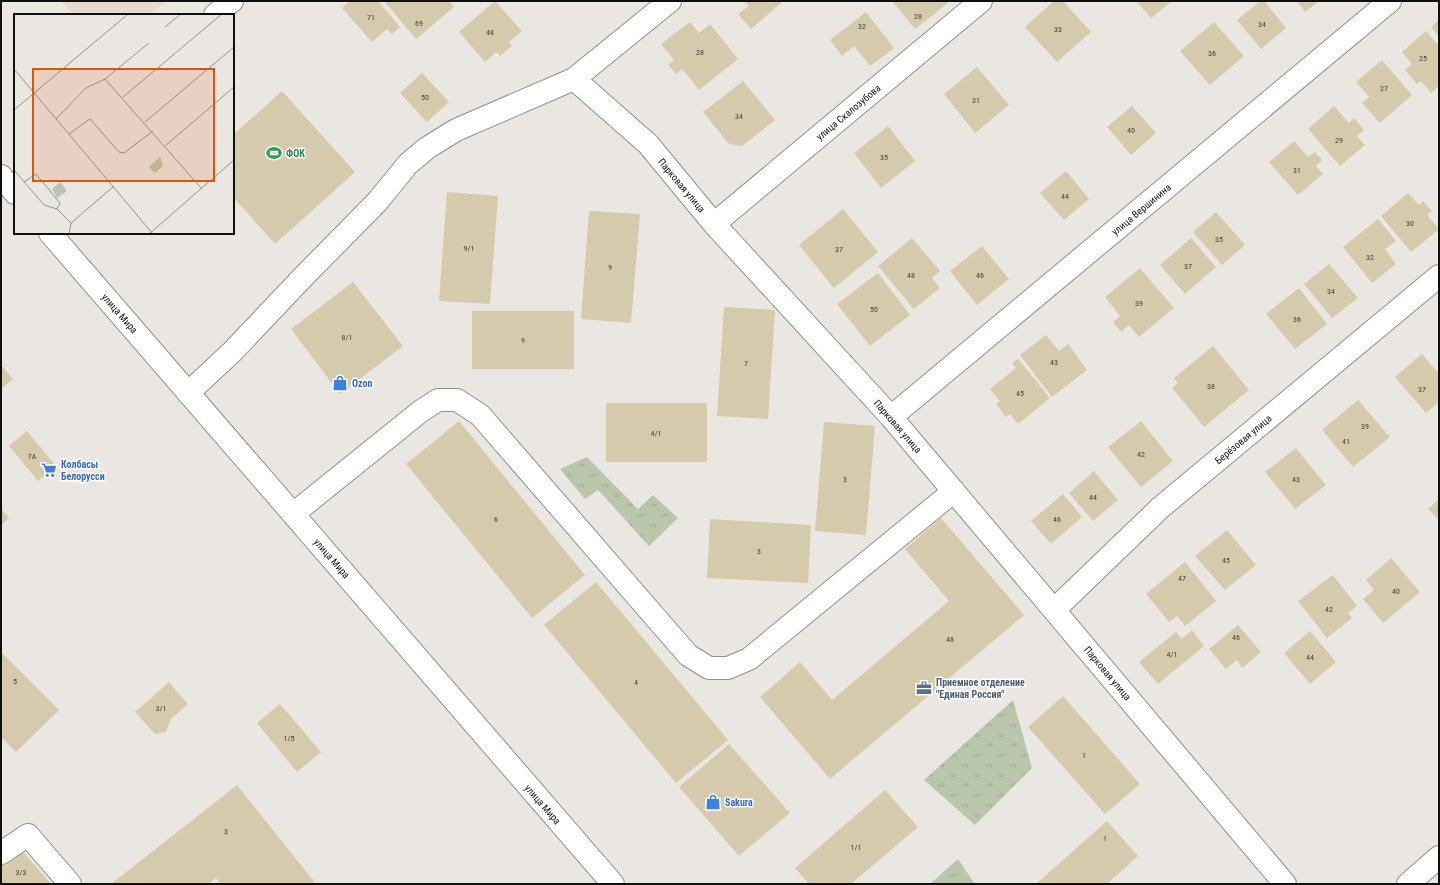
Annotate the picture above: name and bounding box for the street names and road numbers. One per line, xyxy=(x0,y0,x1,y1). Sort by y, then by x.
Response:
street label: улица Скалозубова xyxy=(814,82,883,142)
street label: Парковая улица xyxy=(656,156,707,215)
street label: улица Вершинина xyxy=(1110,181,1173,237)
street label: улица Мира xyxy=(99,291,140,336)
street label: Парковая улица xyxy=(872,398,924,455)
street label: Берёзовая улица xyxy=(1213,412,1274,466)
street label: улица Мира xyxy=(311,536,352,581)
street label: Парковая улица xyxy=(1082,644,1133,703)
street label: улица Мира xyxy=(522,782,563,827)

